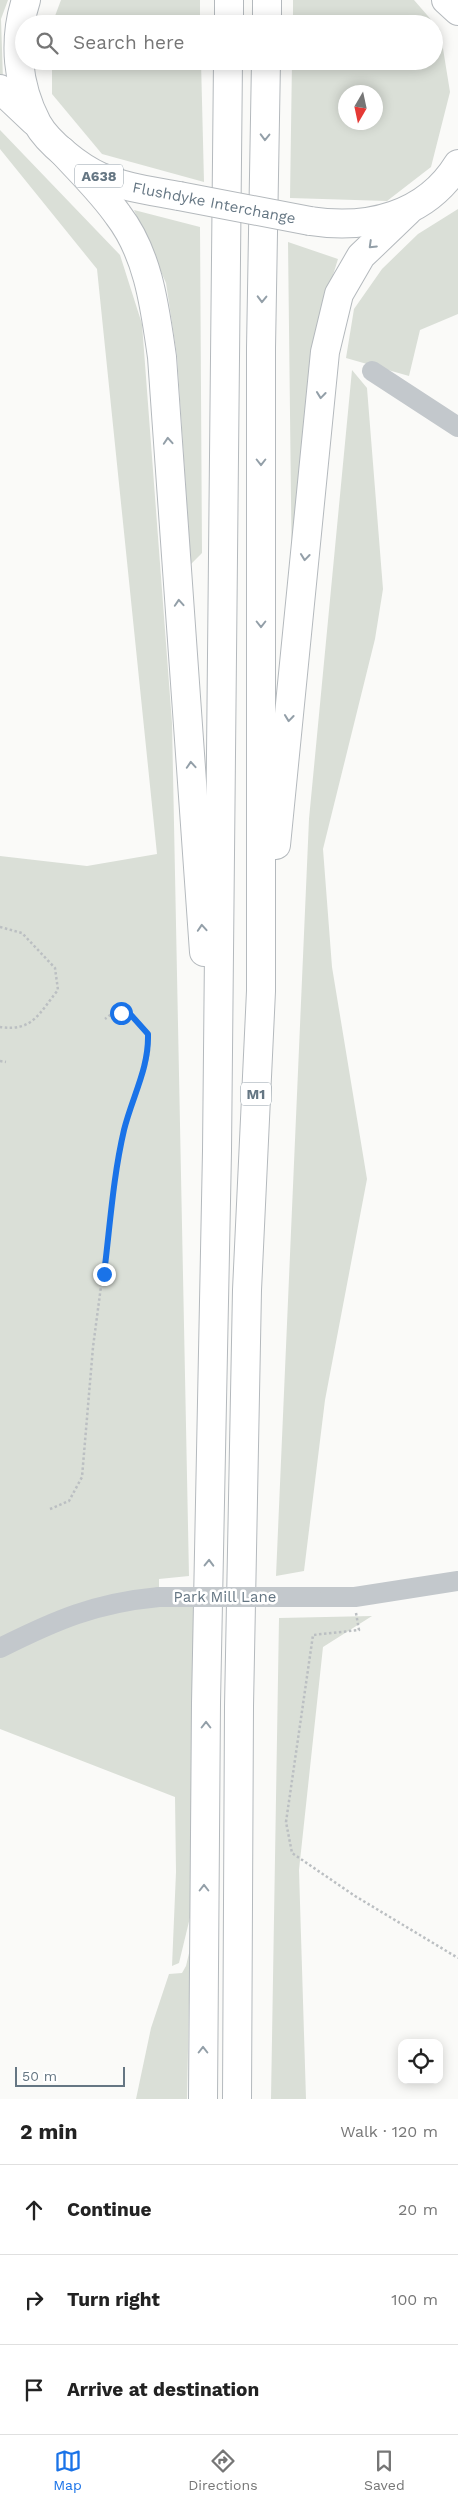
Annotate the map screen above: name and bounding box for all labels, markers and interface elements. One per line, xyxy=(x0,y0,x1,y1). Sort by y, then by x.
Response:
search box xyxy=(15,15,443,70)
icon: search xyxy=(33,29,61,57)
text: Search here xyxy=(73,31,184,54)
north arrow xyxy=(338,85,383,130)
one-way arrow xyxy=(260,134,270,141)
road number: A638 xyxy=(75,165,123,188)
street label: Flushdyke Interchange xyxy=(131,178,297,228)
one-way arrow xyxy=(369,239,378,248)
one-way arrow xyxy=(257,296,267,304)
one-way arrow xyxy=(316,391,327,399)
one-way arrow xyxy=(163,437,174,445)
one-way arrow xyxy=(256,458,266,466)
one-way arrow xyxy=(300,553,311,561)
one-way arrow xyxy=(174,599,185,607)
one-way arrow xyxy=(256,621,266,629)
one-way arrow xyxy=(284,715,295,723)
one-way arrow xyxy=(185,761,196,769)
one-way arrow xyxy=(196,923,207,931)
route start xyxy=(110,1002,133,1025)
road number: M1 xyxy=(241,1082,271,1106)
route end xyxy=(93,1263,116,1286)
one-way arrow xyxy=(203,1559,214,1567)
street label: Park Mill Lane xyxy=(173,1588,277,1606)
one-way arrow xyxy=(201,1721,211,1729)
one-way arrow xyxy=(199,1884,210,1892)
map controls xyxy=(398,2039,443,2084)
button: locate xyxy=(398,2039,443,2084)
one-way arrow xyxy=(198,2046,208,2054)
scale bar xyxy=(15,2064,125,2087)
text: 50 m xyxy=(22,2068,57,2084)
text: 2 min xyxy=(20,2119,77,2144)
text: Walk · 120 m xyxy=(340,2122,438,2141)
icon: ahead xyxy=(20,2196,48,2224)
text: Continue xyxy=(67,2198,151,2221)
text: 20 m xyxy=(398,2200,438,2219)
icon: right xyxy=(20,2286,48,2314)
text: Turn right xyxy=(67,2288,160,2311)
text: 100 m xyxy=(391,2290,438,2309)
icon: arrive xyxy=(20,2376,48,2404)
text: Arrive at destination xyxy=(67,2378,259,2401)
tab: Map xyxy=(53,2447,82,2493)
tab: Directions xyxy=(188,2447,258,2493)
tab: Saved xyxy=(364,2447,405,2493)

